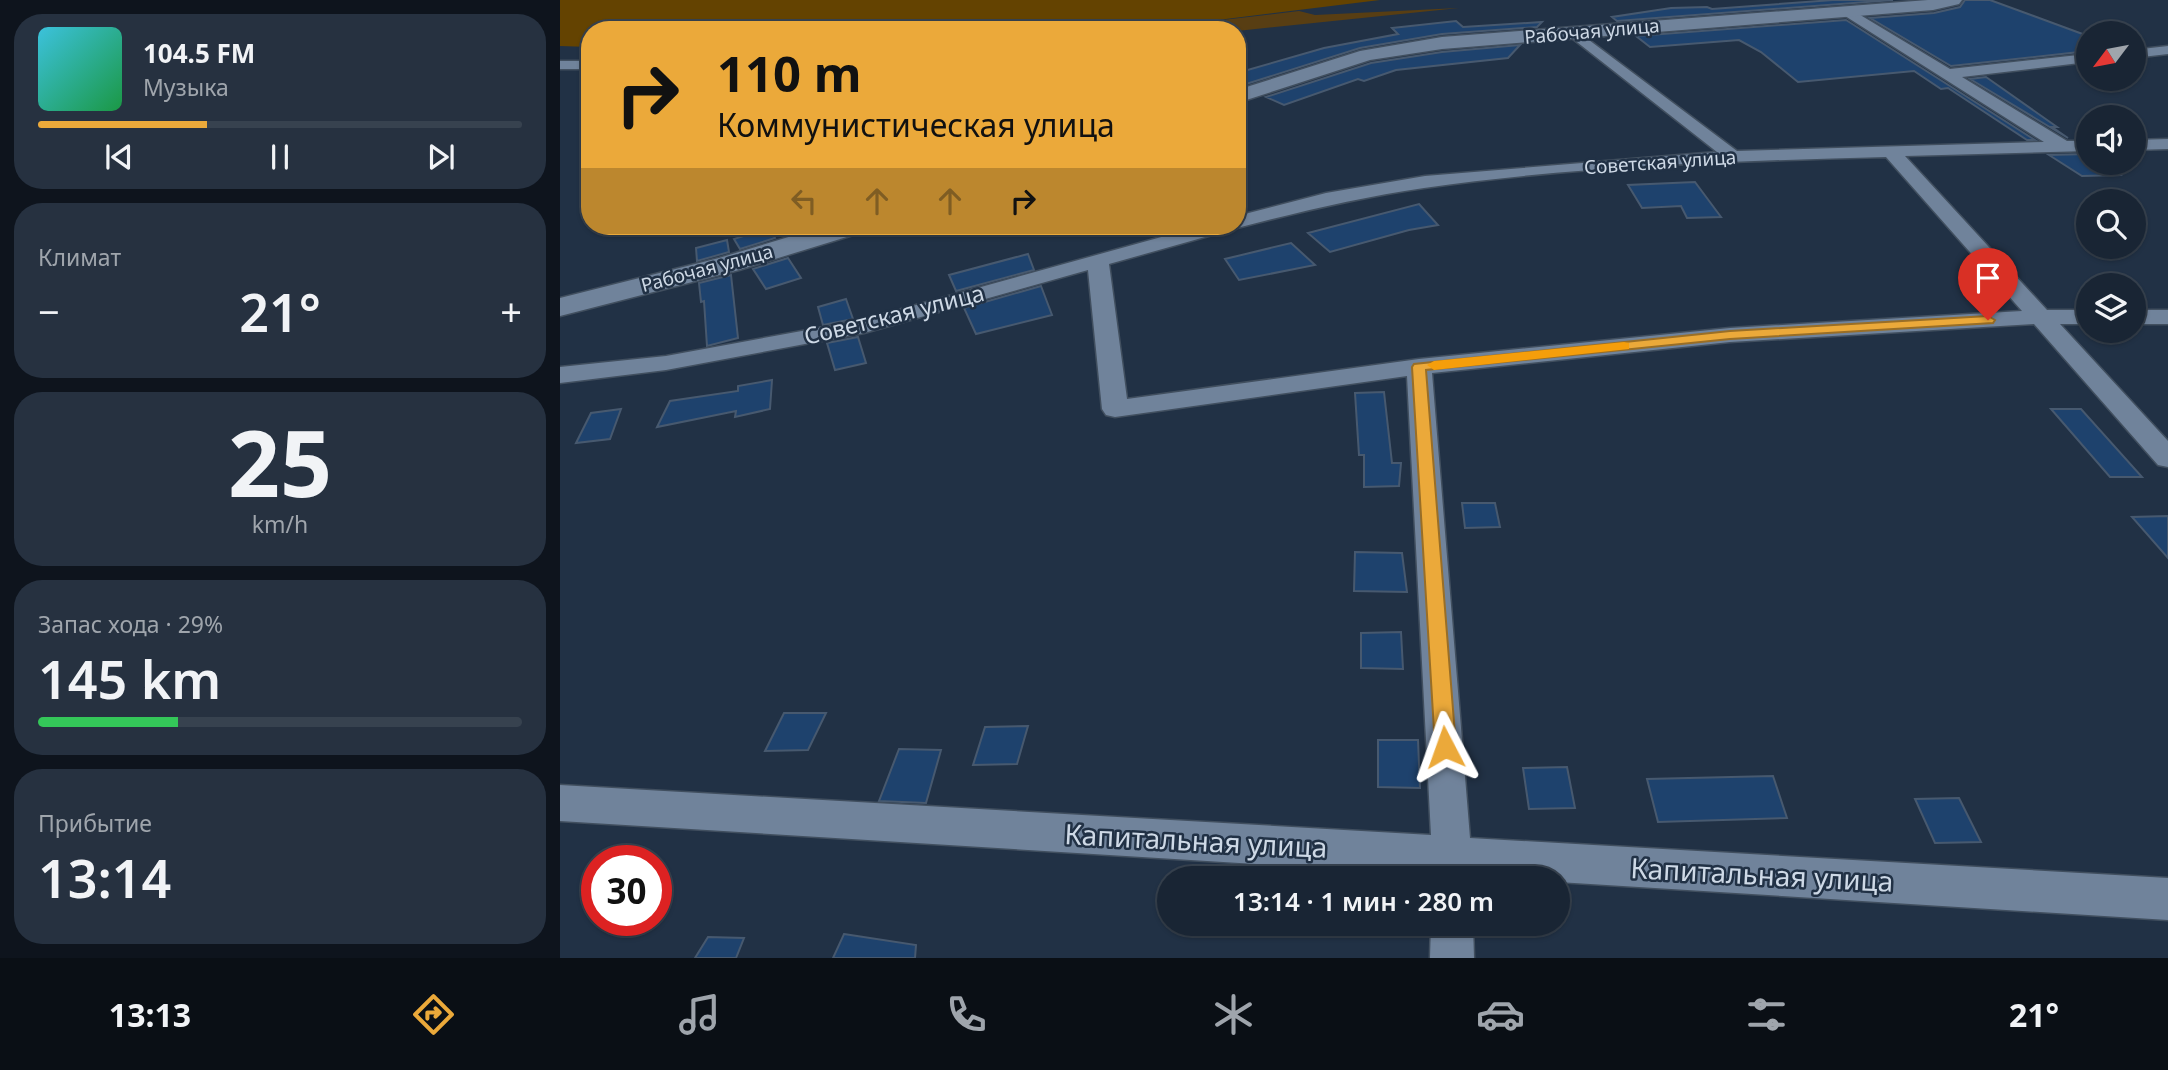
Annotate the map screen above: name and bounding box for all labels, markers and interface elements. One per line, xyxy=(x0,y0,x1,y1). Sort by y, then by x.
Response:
street label: Рабочая улица xyxy=(1523,12,1661,50)
north arrow xyxy=(2076,21,2146,91)
map controls xyxy=(2076,21,2146,343)
text: 104.5 FM xyxy=(143,35,255,71)
text: 110 m xyxy=(717,40,862,106)
icon: right xyxy=(602,49,693,140)
text: Музыка xyxy=(143,71,229,103)
text: Коммунистическая улица xyxy=(717,103,1115,146)
button: sound xyxy=(2076,105,2146,175)
icon: previous xyxy=(100,138,138,176)
icon: pause xyxy=(261,138,299,176)
icon: next xyxy=(422,138,460,176)
street label: Советская улица xyxy=(1583,144,1737,180)
icon: left xyxy=(785,182,823,220)
icon: ahead xyxy=(858,182,896,220)
icon: ahead xyxy=(931,182,969,220)
icon: right xyxy=(1004,182,1042,220)
button: search xyxy=(2076,189,2146,259)
street label: Рабочая улица xyxy=(638,238,776,298)
text: Климат xyxy=(38,241,121,273)
pin xyxy=(1958,248,2018,320)
icon: arrive xyxy=(1969,259,2007,297)
button: layers xyxy=(2076,273,2146,343)
text: 21° xyxy=(239,276,321,347)
street label: Советская улица xyxy=(801,276,987,352)
text: − xyxy=(38,285,60,337)
text: + xyxy=(500,285,522,337)
text: 25 xyxy=(228,400,332,524)
text: km/h xyxy=(252,508,308,540)
text: Запас хода · 29% xyxy=(38,608,223,640)
text: 145 km xyxy=(38,643,221,714)
position arrow xyxy=(1408,710,1482,784)
text: Прибытие xyxy=(38,807,152,839)
street label: Капитальная улица xyxy=(1064,814,1328,866)
text: 13:14 xyxy=(38,842,171,913)
speed limit sign: 30 xyxy=(581,845,672,936)
street label: Капитальная улица xyxy=(1630,848,1894,900)
text: 13:14 · 1 мин · 280 m xyxy=(1233,883,1494,919)
icon: directions xyxy=(409,990,458,1039)
icon: music xyxy=(675,990,724,1039)
icon: phone xyxy=(942,990,991,1039)
icon: climate xyxy=(1209,990,1258,1039)
icon: car xyxy=(1476,990,1525,1039)
icon: filters xyxy=(1742,990,1791,1039)
text: 13:13 xyxy=(109,993,191,1036)
text: 21° xyxy=(2009,993,2059,1036)

